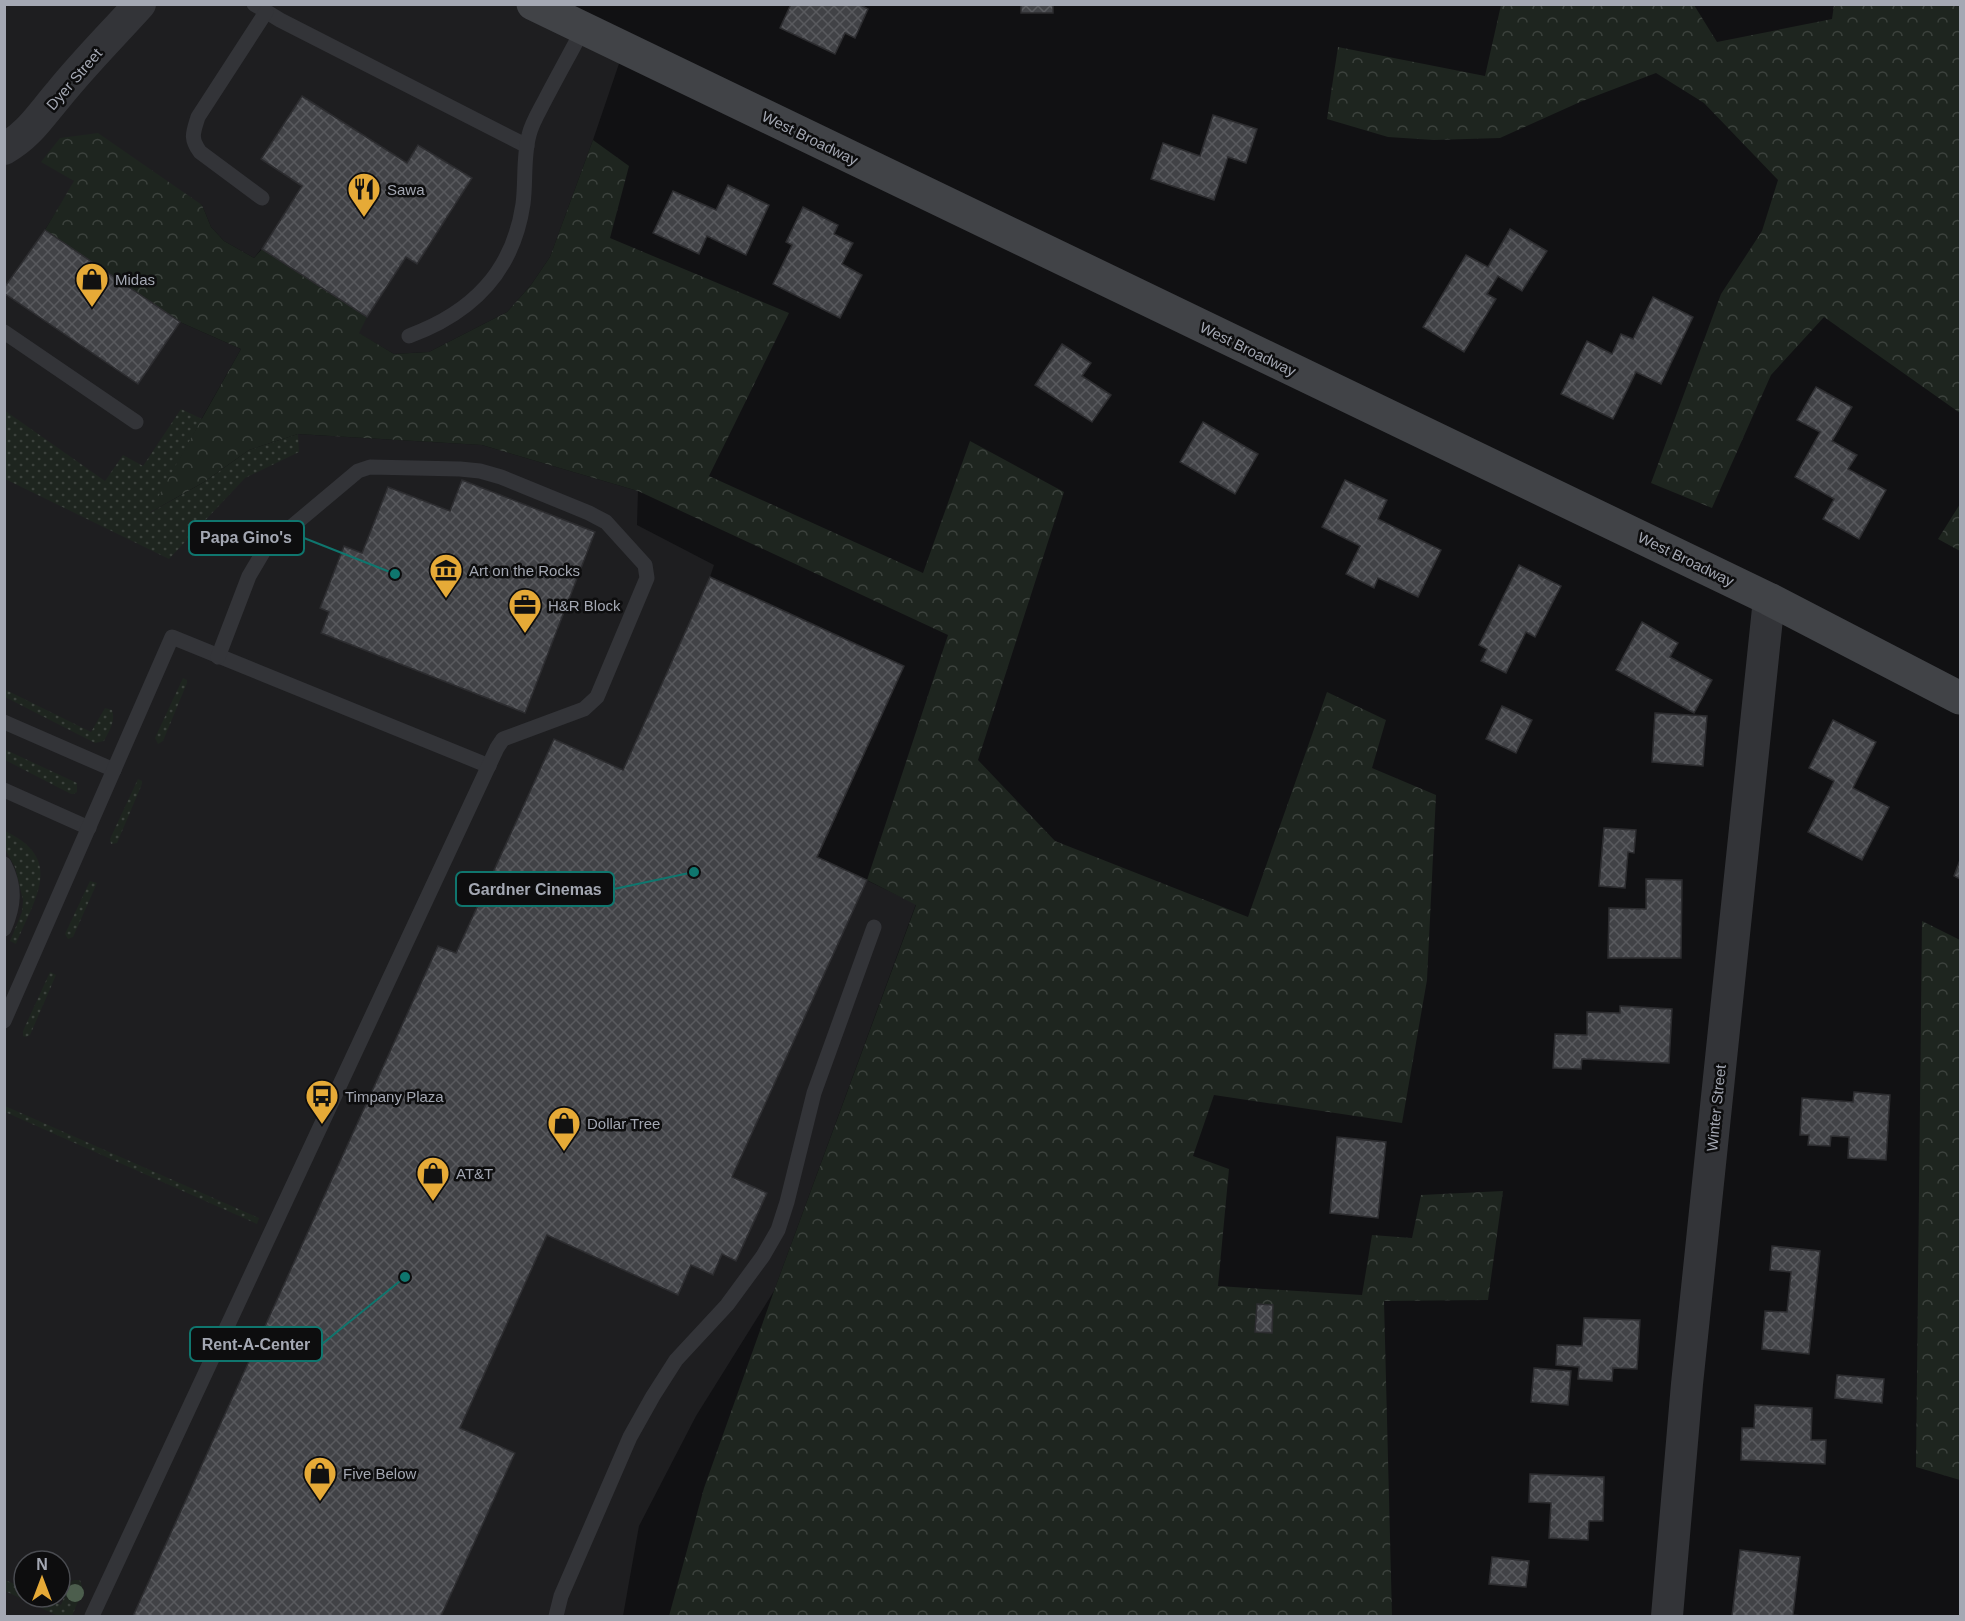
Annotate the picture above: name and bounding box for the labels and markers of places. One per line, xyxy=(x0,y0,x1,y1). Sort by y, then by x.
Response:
restaurant icon: Sawa xyxy=(346,171,382,218)
place label: Sawa xyxy=(387,181,425,198)
shop icon: Midas xyxy=(74,261,110,308)
place label: Midas xyxy=(115,271,155,288)
callout: Papa Gino's xyxy=(189,521,304,555)
museum icon: Art on the Rocks xyxy=(428,552,464,599)
place label: Art on the Rocks xyxy=(469,562,580,579)
office icon: H&R Block xyxy=(507,587,543,634)
place label: H&R Block xyxy=(548,597,621,614)
callout: Gardner Cinemas xyxy=(456,872,614,906)
bus stop icon: Timpany Plaza xyxy=(304,1078,340,1125)
place label: Timpany Plaza xyxy=(345,1088,444,1105)
shop icon: Dollar Tree xyxy=(546,1105,582,1152)
place label: Dollar Tree xyxy=(587,1115,660,1132)
shop icon: AT&T xyxy=(415,1155,451,1202)
place label: AT&T xyxy=(456,1165,493,1182)
callout: Rent-A-Center xyxy=(190,1327,322,1361)
shop icon: Five Below xyxy=(302,1455,338,1502)
place label: Five Below xyxy=(343,1465,417,1482)

